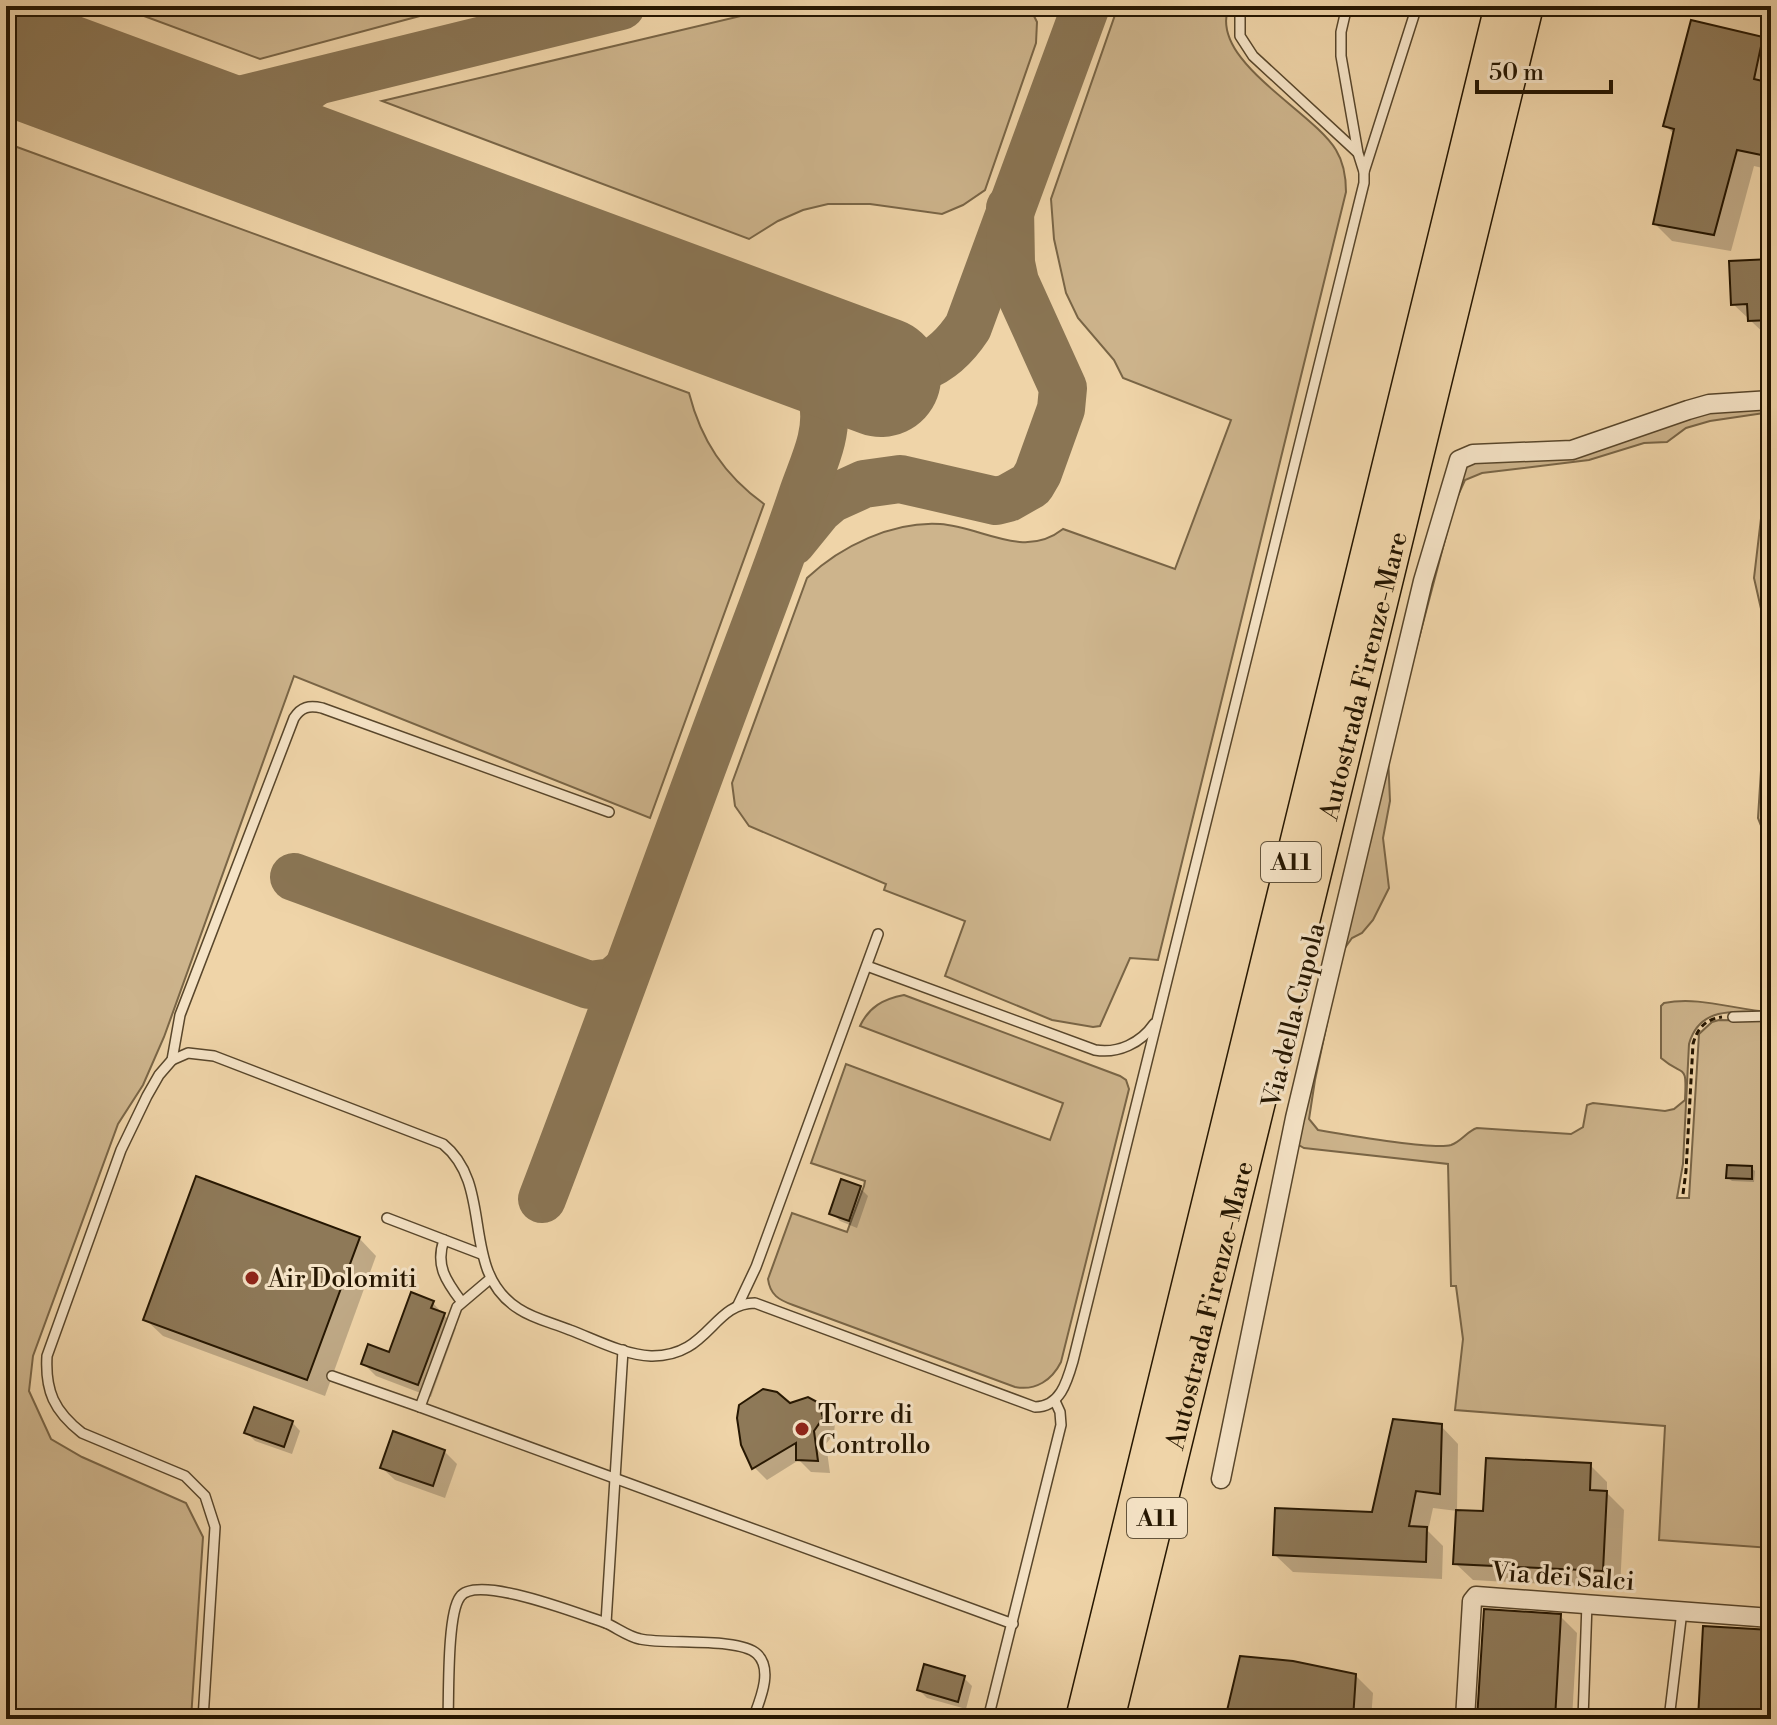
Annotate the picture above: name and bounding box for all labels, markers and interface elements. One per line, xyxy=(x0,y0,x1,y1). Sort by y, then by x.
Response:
scale bar xyxy=(1477,44,1611,94)
text: 50 m xyxy=(1489,58,1544,88)
street label: Autostrada Firenze-Mare xyxy=(1313,529,1415,824)
road number: A11 xyxy=(1261,842,1321,882)
street label: Via della Cupola xyxy=(1255,919,1333,1112)
street label: Autostrada Firenze-Mare xyxy=(1159,1158,1261,1454)
place label: Air Dolomiti xyxy=(267,1263,417,1295)
marker: Air Dolomiti xyxy=(243,1269,261,1287)
place label: Torre di Controllo xyxy=(818,1399,931,1461)
marker: Torre di Controllo xyxy=(793,1420,811,1438)
road number: A11 xyxy=(1127,1498,1187,1538)
street label: Via dei Salci xyxy=(1489,1556,1636,1598)

